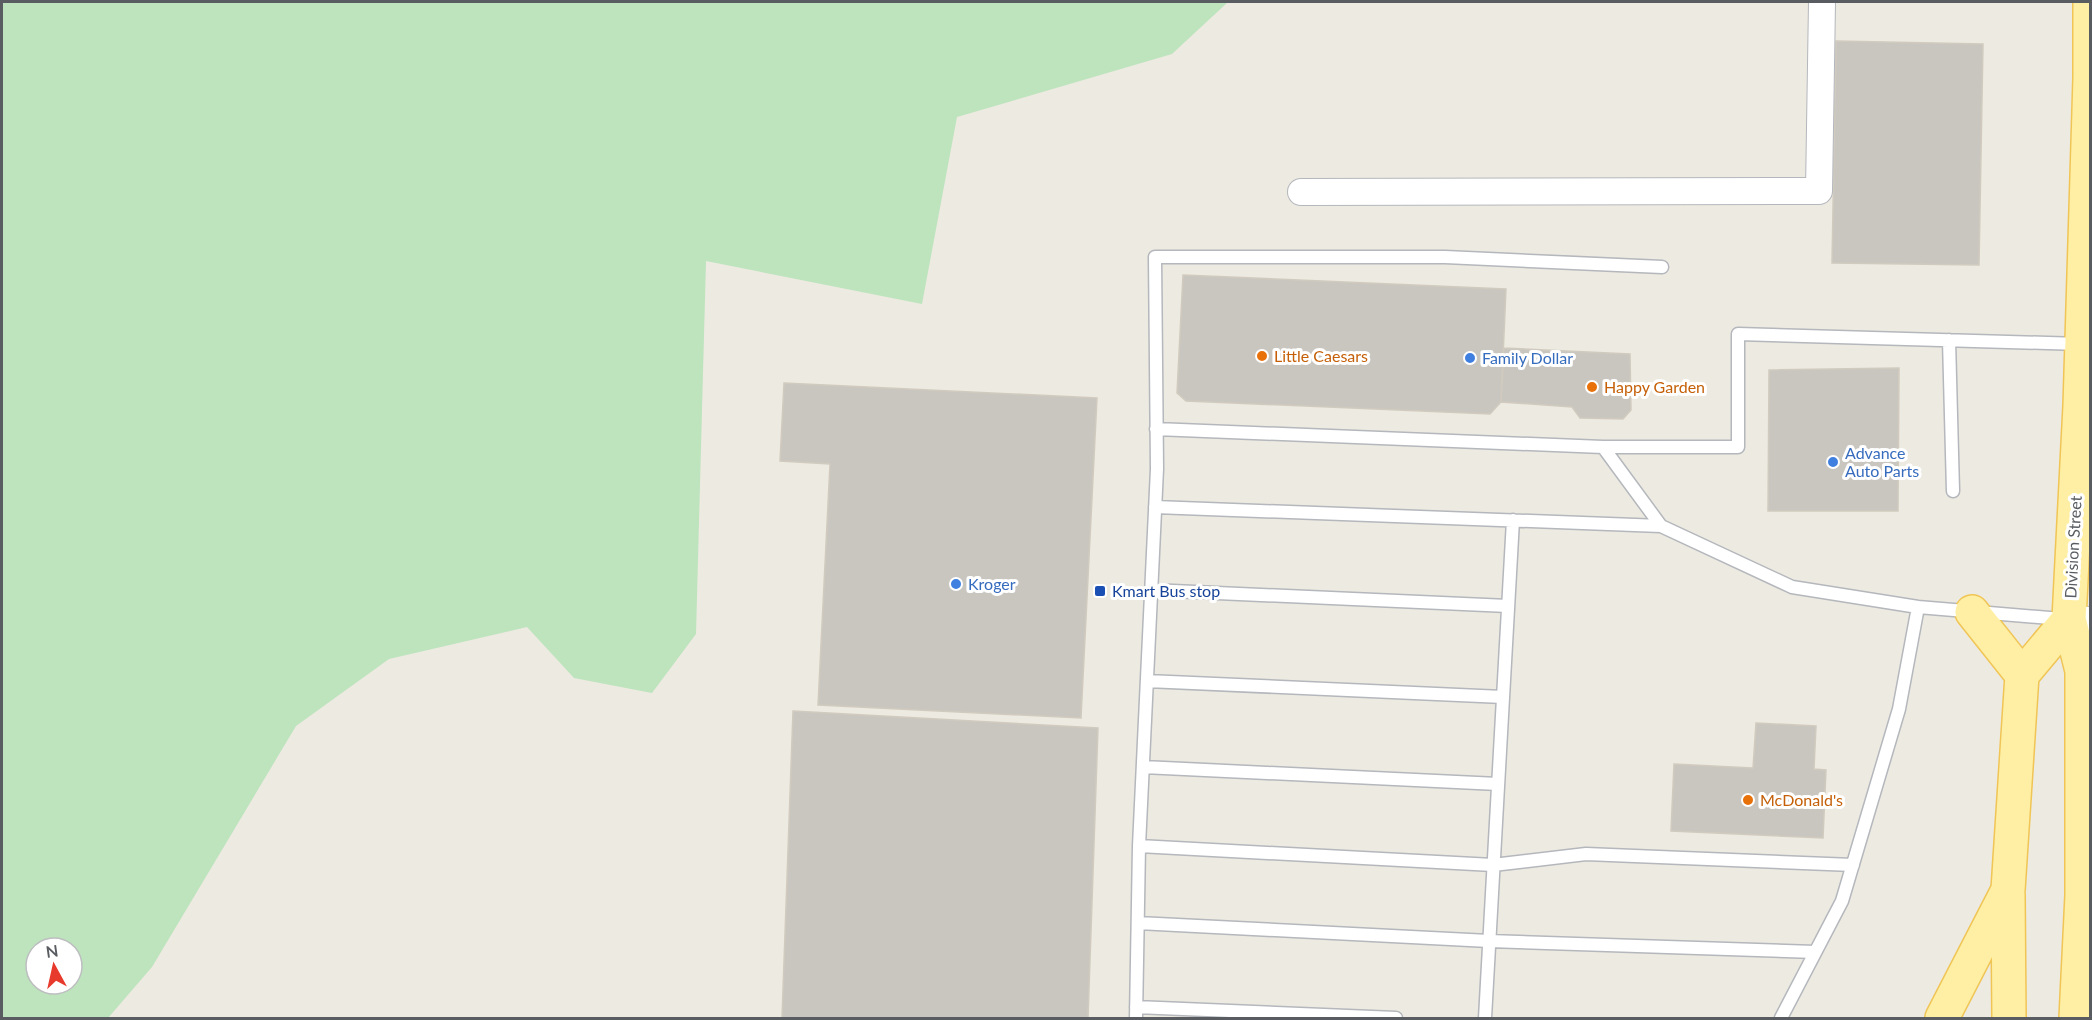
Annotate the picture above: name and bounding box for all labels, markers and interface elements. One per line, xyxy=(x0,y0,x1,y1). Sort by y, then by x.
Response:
place label: Little Caesars xyxy=(1274,346,1368,365)
place label: Family Dollar xyxy=(1482,348,1573,367)
marker: Little Caesars xyxy=(1255,349,1269,363)
marker: Family Dollar xyxy=(1463,351,1477,365)
place label: Happy Garden xyxy=(1604,377,1705,396)
marker: Happy Garden xyxy=(1585,380,1599,394)
place label: Advance Auto Parts xyxy=(1845,443,1919,480)
marker: Advance Auto Parts xyxy=(1826,455,1840,469)
street label: Division Street xyxy=(2060,495,2085,599)
place label: Kroger xyxy=(968,574,1016,593)
marker: Kroger xyxy=(949,577,963,591)
place label: Kmart Bus stop xyxy=(1112,581,1220,600)
marker: Kmart Bus stop xyxy=(1093,584,1107,598)
place label: McDonald's xyxy=(1760,790,1843,809)
marker: McDonald's xyxy=(1741,793,1755,807)
north arrow xyxy=(24,936,84,996)
text: N xyxy=(44,940,59,961)

